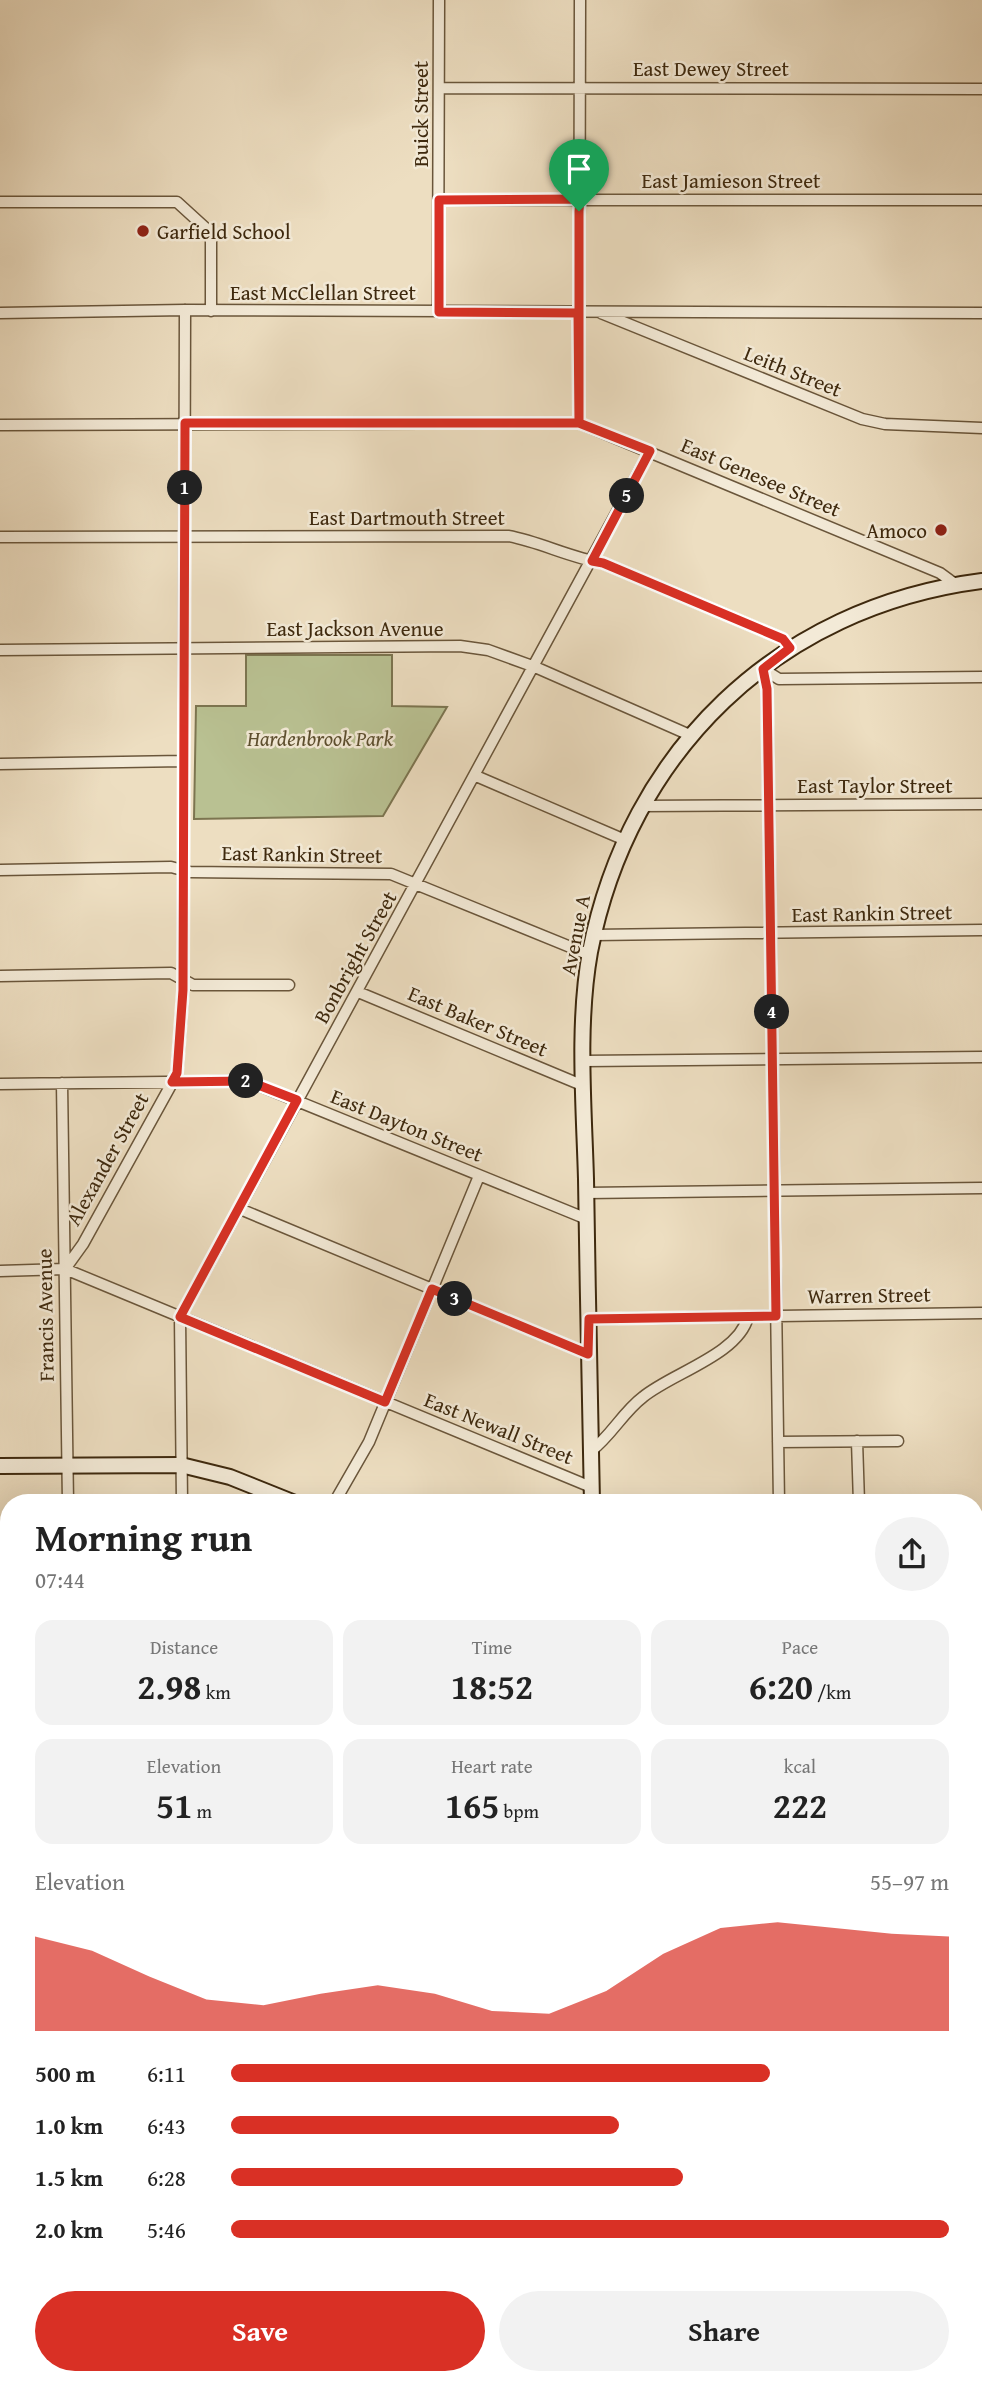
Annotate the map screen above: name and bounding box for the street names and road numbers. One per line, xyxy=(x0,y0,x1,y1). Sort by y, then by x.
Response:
street label: East Dewey Street xyxy=(633,53,790,84)
street label: Buick Street xyxy=(405,60,436,167)
street label: East Jamieson Street xyxy=(642,165,821,196)
street label: East McClellan Street xyxy=(230,277,417,308)
street label: Leith Street xyxy=(739,337,847,405)
street label: East Genesee Street xyxy=(676,429,846,525)
street label: East Dartmouth Street xyxy=(309,502,506,533)
street label: East Jackson Avenue xyxy=(266,613,444,644)
street label: East Taylor Street xyxy=(797,770,953,801)
street label: East Rankin Street xyxy=(221,837,383,871)
street label: Bonbright Street xyxy=(306,885,405,1029)
street label: Avenue A xyxy=(552,892,598,978)
street label: East Rankin Street xyxy=(791,896,953,930)
street label: East Baker Street xyxy=(403,978,553,1065)
street label: East Dayton Street xyxy=(326,1080,488,1170)
street label: Alexander Street xyxy=(58,1086,157,1231)
street label: Francis Avenue xyxy=(28,1248,62,1382)
street label: Warren Street xyxy=(807,1278,932,1312)
street label: East Newall Street xyxy=(420,1384,579,1472)

